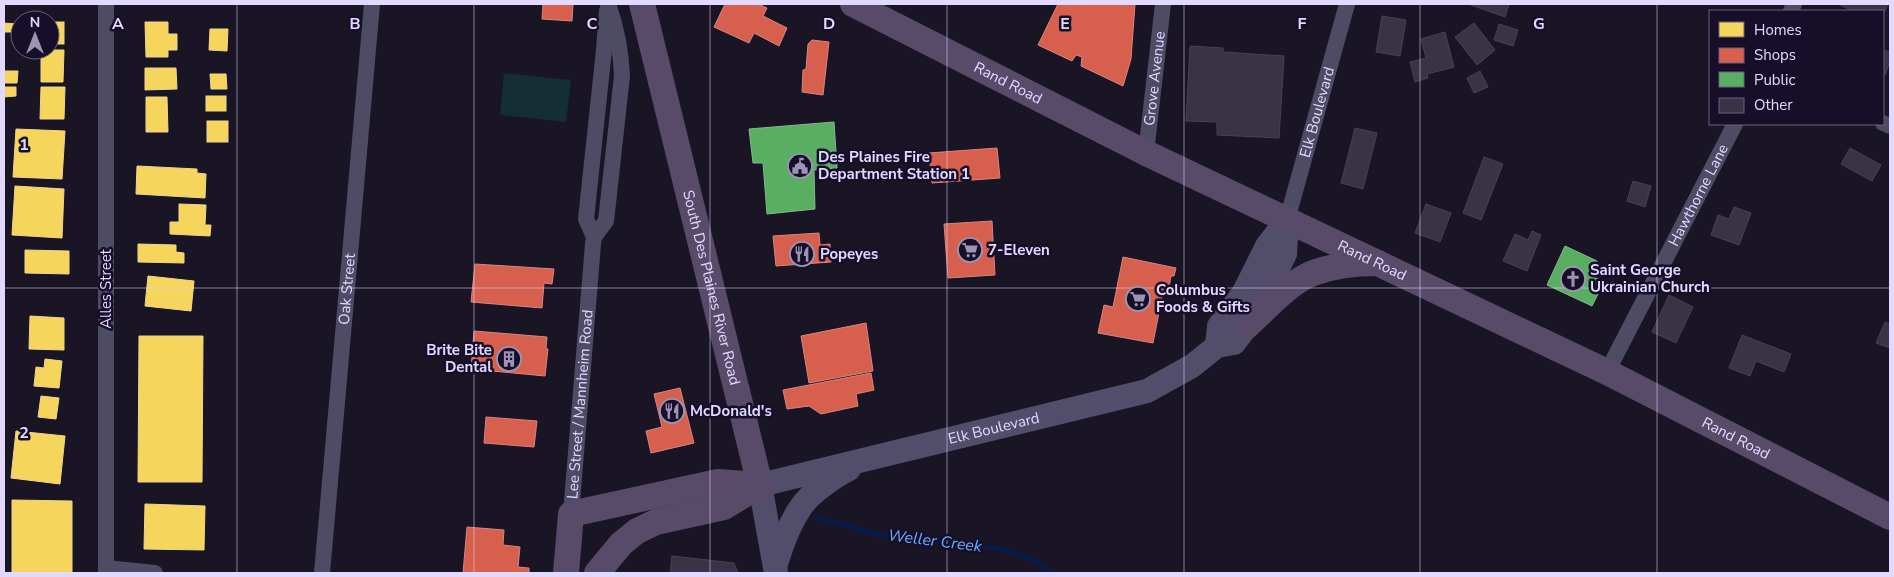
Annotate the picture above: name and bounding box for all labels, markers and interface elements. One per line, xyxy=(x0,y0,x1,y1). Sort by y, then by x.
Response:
north arrow xyxy=(10,10,60,60)
legend xyxy=(1709,10,1884,125)
text: N xyxy=(30,13,40,32)
text: A xyxy=(112,13,124,35)
text: B xyxy=(349,13,361,35)
text: C xyxy=(587,13,598,35)
text: D xyxy=(823,13,835,35)
text: E xyxy=(1060,13,1070,35)
text: F xyxy=(1298,13,1307,35)
text: G xyxy=(1533,13,1545,35)
text: Homes xyxy=(1754,20,1802,40)
street label: Grove Avenue xyxy=(1139,30,1170,127)
text: Shops xyxy=(1754,45,1796,65)
street label: Rand Road xyxy=(971,57,1046,109)
street label: Elk Boulevard xyxy=(1295,64,1339,160)
text: Public xyxy=(1754,70,1795,90)
text: Other xyxy=(1754,95,1793,115)
text: 1 xyxy=(19,134,29,156)
street label: Hawthorne Lane xyxy=(1664,141,1733,250)
place label: Des Plaines Fire Department Station 1 xyxy=(818,147,970,184)
public building icon: Des Plaines Fire Department Station 1 xyxy=(787,153,813,179)
street label: South Des Plaines River Road xyxy=(678,188,745,387)
street label: Rand Road xyxy=(1334,235,1410,285)
supermarket icon: 7-Eleven xyxy=(957,237,983,263)
place label: 7-Eleven xyxy=(988,240,1050,260)
restaurant icon: Popeyes xyxy=(789,241,815,267)
place label: Popeyes xyxy=(820,244,878,264)
street label: Alles Street xyxy=(96,248,116,329)
street label: Oak Street xyxy=(334,252,360,326)
place label: Saint George Ukrainian Church xyxy=(1590,260,1710,297)
church icon: Saint George Ukrainian Church xyxy=(1560,266,1586,292)
place label: Columbus Foods & Gifts xyxy=(1156,280,1250,317)
supermarket icon: Columbus Foods & Gifts xyxy=(1125,286,1151,312)
street label: Lee Street / Mannheim Road xyxy=(562,309,598,500)
place label: Brite Bite Dental xyxy=(426,340,492,377)
building icon: Brite Bite Dental xyxy=(496,346,522,372)
restaurant icon: McDonald's xyxy=(659,398,685,424)
place label: McDonald's xyxy=(690,401,772,421)
street label: Elk Boulevard xyxy=(946,407,1041,449)
street label: Rand Road xyxy=(1698,412,1773,464)
text: 2 xyxy=(19,422,29,444)
water label: Weller Creek xyxy=(887,524,984,558)

